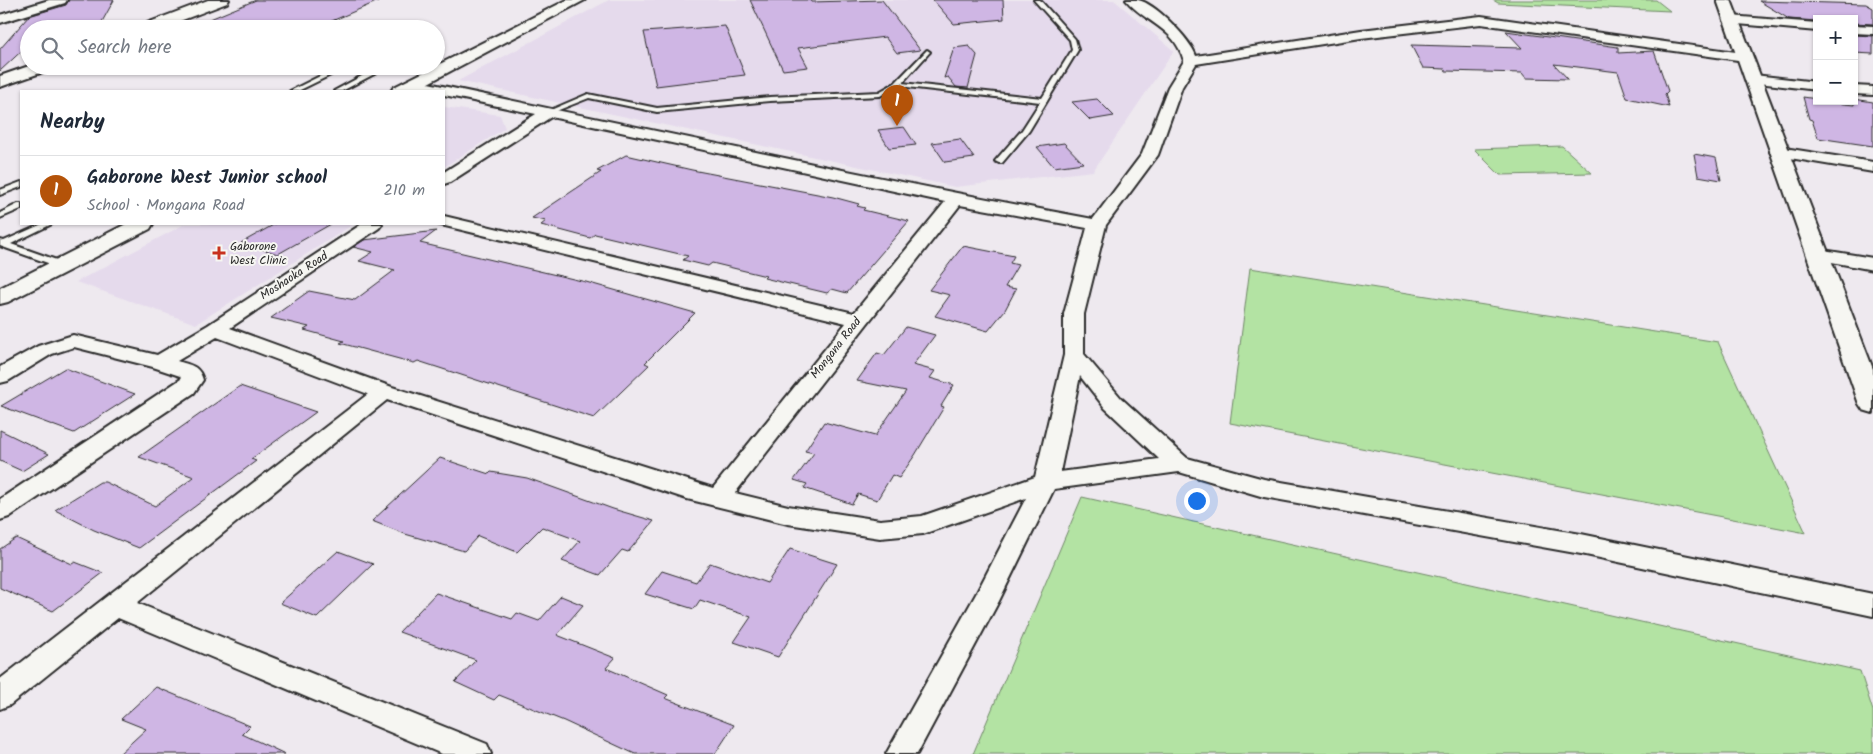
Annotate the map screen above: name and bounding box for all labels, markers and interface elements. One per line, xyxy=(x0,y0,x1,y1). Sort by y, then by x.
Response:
map controls xyxy=(1813,15,1858,105)
button: + xyxy=(1813,15,1858,60)
search box xyxy=(20,20,445,75)
text: Search here xyxy=(78,33,172,63)
icon: search xyxy=(38,34,66,62)
button: − xyxy=(1813,60,1858,105)
pin: 1 xyxy=(881,85,913,126)
text: Nearby xyxy=(40,106,105,139)
text: Gaborone West Junior school xyxy=(87,163,327,193)
text: 1 xyxy=(54,178,58,203)
text: 210 m xyxy=(384,178,425,203)
text: School · Mongana Road xyxy=(87,193,244,218)
place label: Gaborone West Clinic xyxy=(230,237,287,270)
marker: Gaborone West Clinic xyxy=(212,246,226,260)
street label: Moshaoka Road xyxy=(256,246,333,305)
street label: Mongana Road xyxy=(806,312,867,383)
your location xyxy=(1184,488,1210,514)

